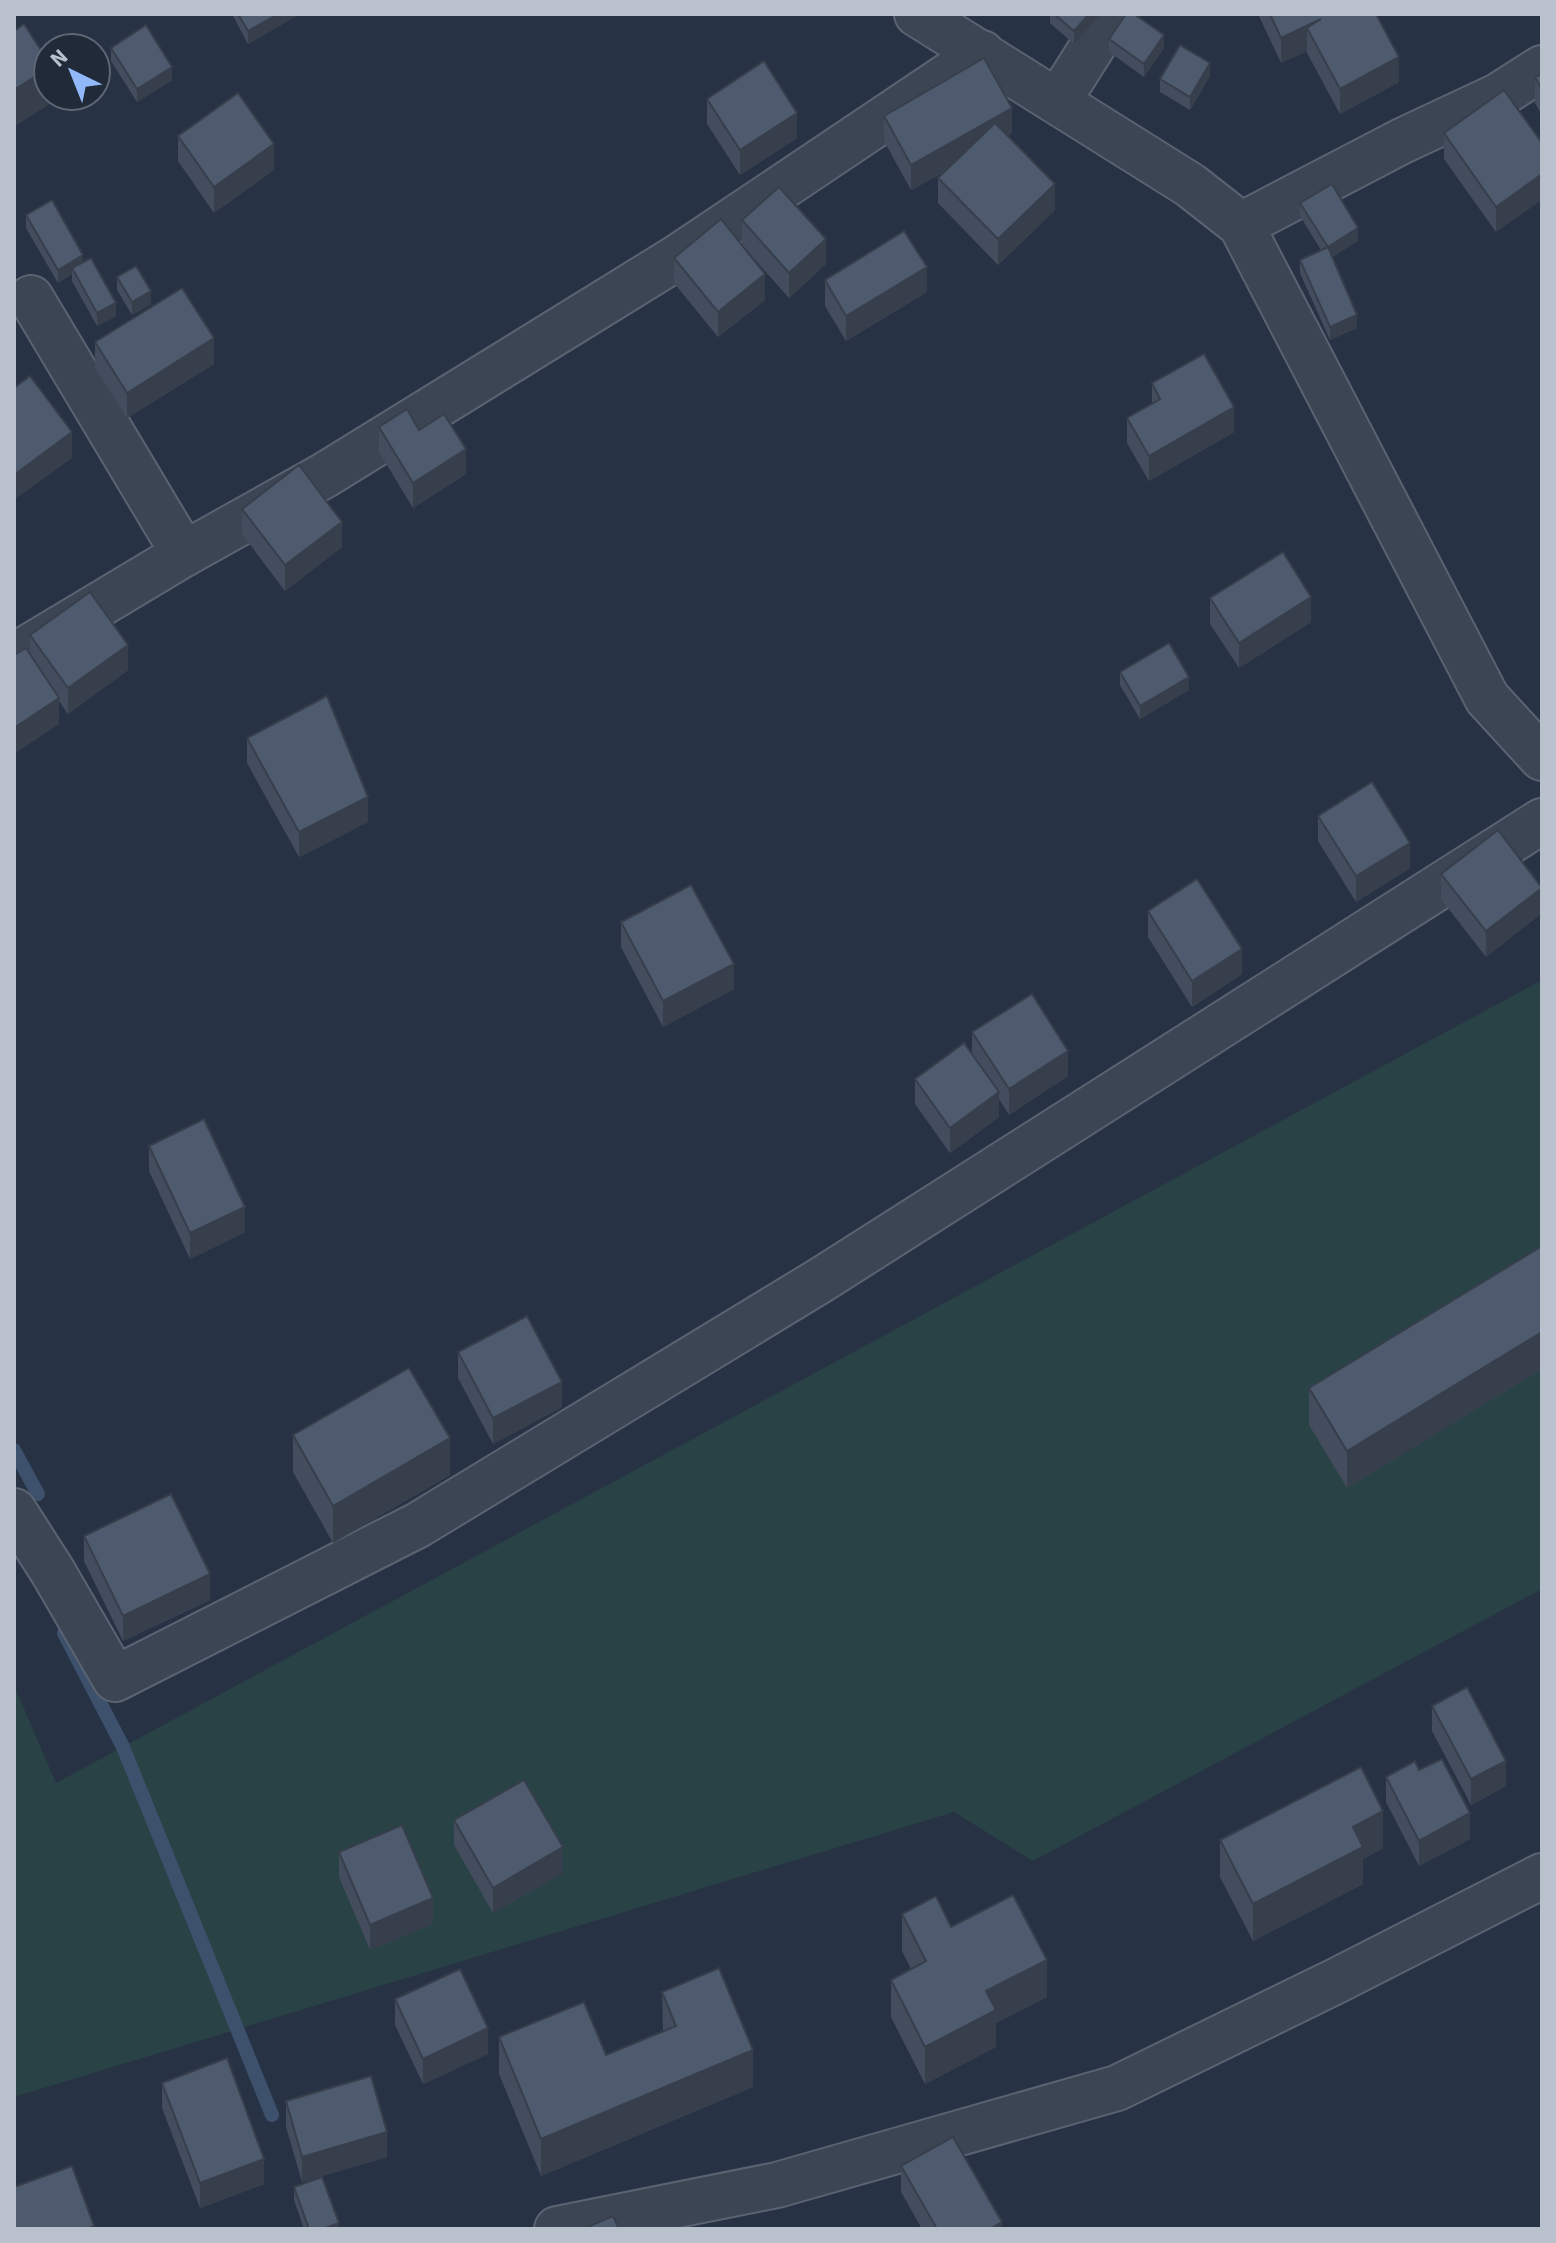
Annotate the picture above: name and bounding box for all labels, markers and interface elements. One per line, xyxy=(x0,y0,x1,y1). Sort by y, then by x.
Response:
north arrow xyxy=(32,32,112,112)
text: N xyxy=(43,41,75,75)

